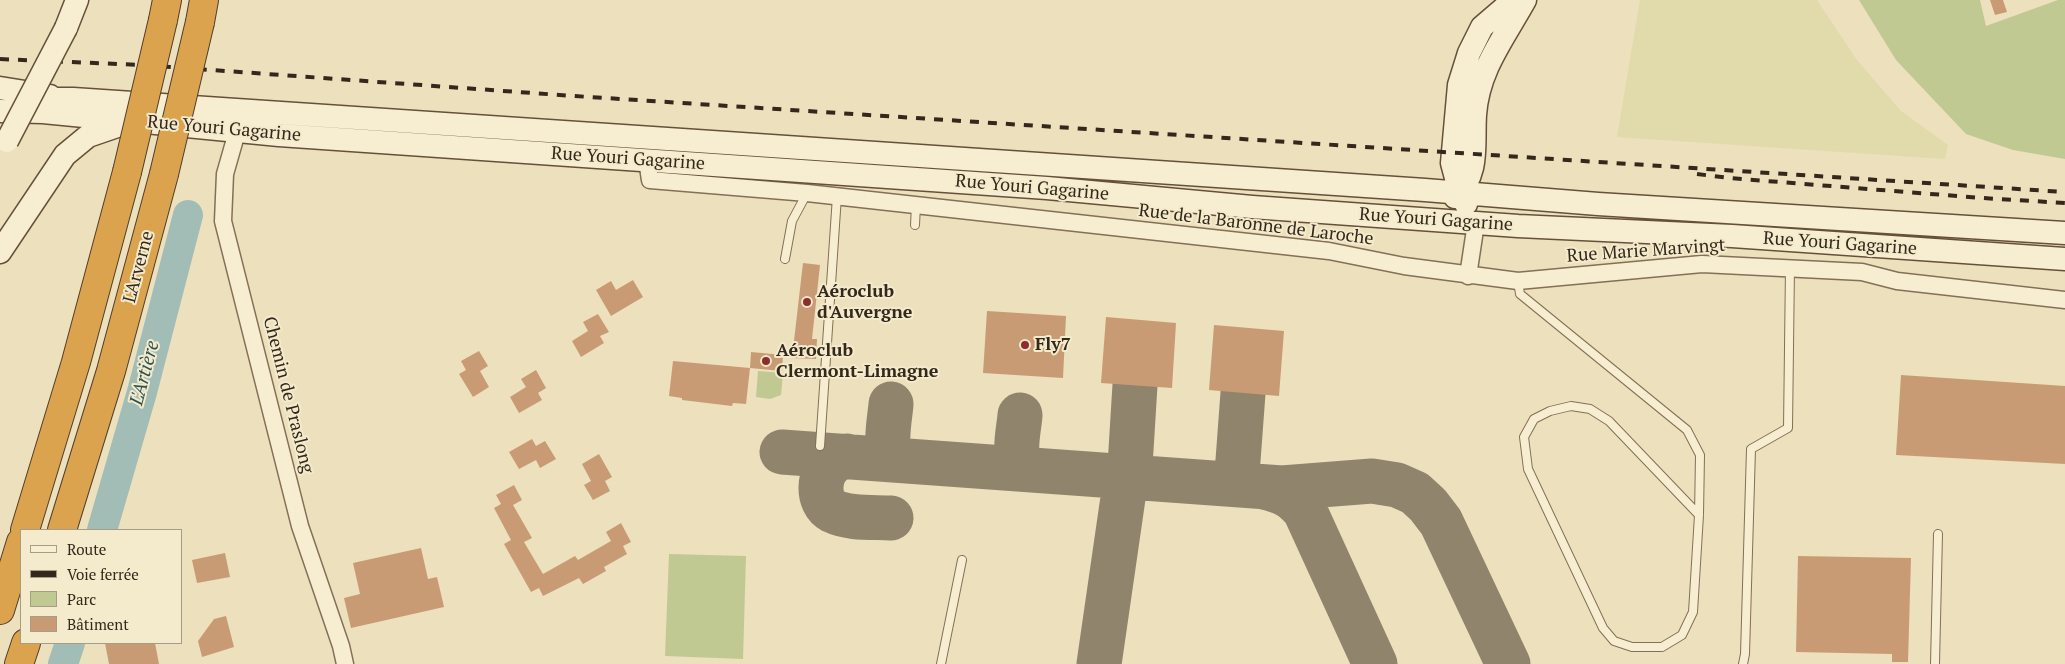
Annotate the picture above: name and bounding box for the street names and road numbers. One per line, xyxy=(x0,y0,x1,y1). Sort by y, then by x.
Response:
street label: Rue Youri Gagarine xyxy=(146,112,302,146)
street label: Rue Youri Gagarine xyxy=(550,143,706,175)
street label: Rue Youri Gagarine xyxy=(954,171,1110,205)
street label: Rue de la Baronne de Laroche xyxy=(1137,200,1375,250)
street label: Rue Youri Gagarine xyxy=(1358,204,1514,236)
street label: Rue Youri Gagarine xyxy=(1762,228,1918,260)
street label: L'Arverne xyxy=(119,229,159,305)
street label: Rue Marie Marvingt xyxy=(1566,235,1726,267)
street label: Chemin de Praslong xyxy=(258,314,318,476)

